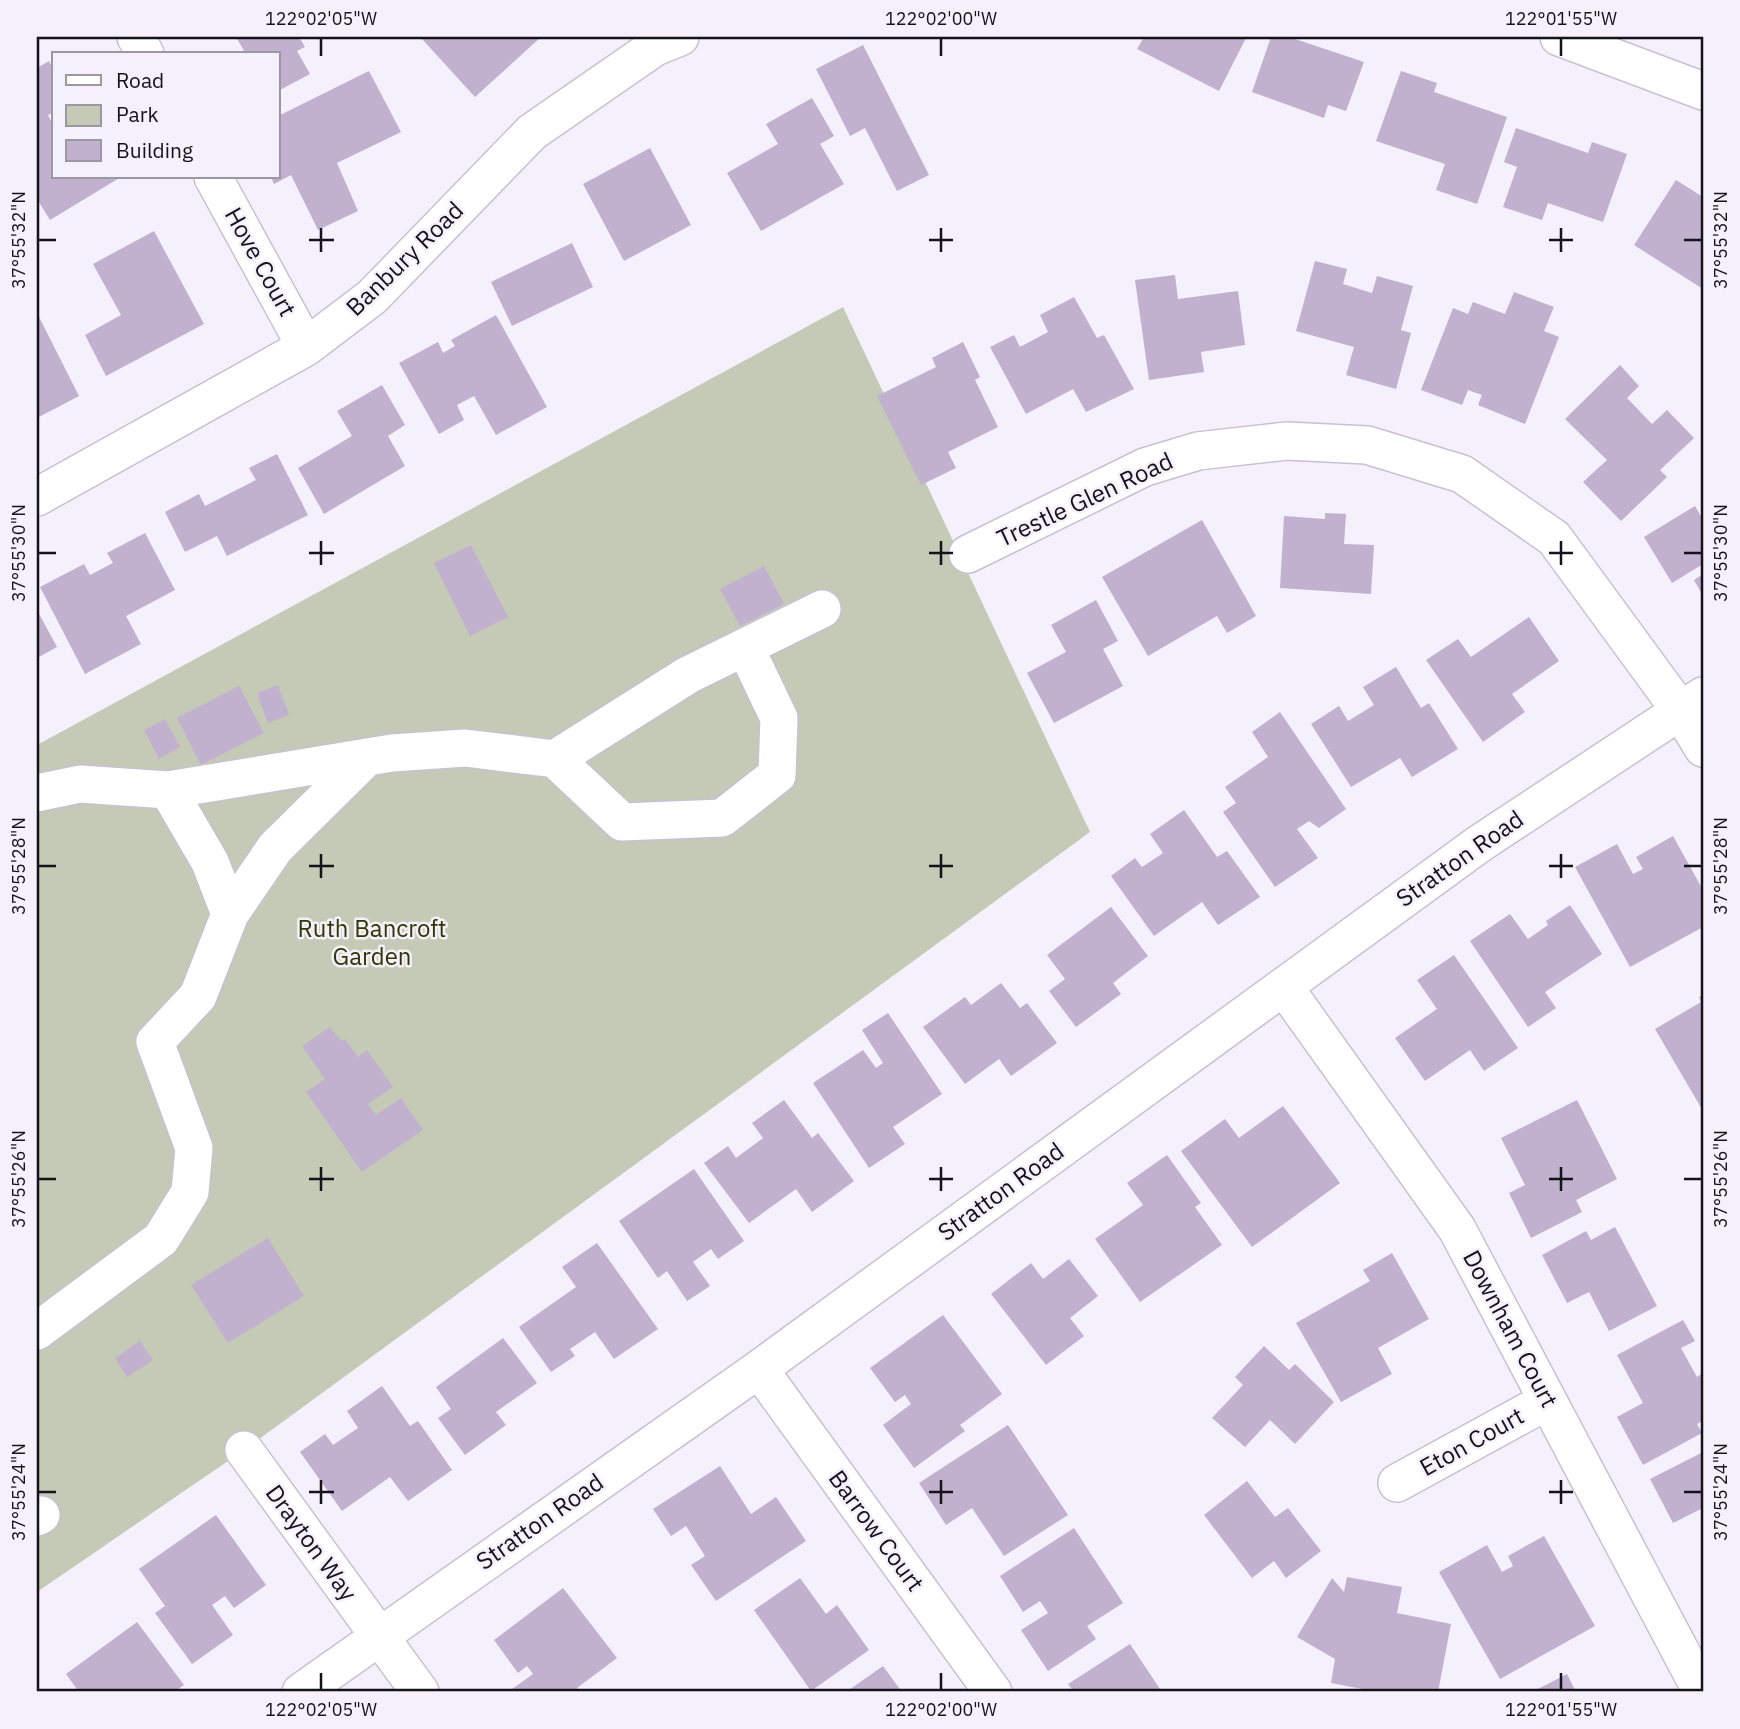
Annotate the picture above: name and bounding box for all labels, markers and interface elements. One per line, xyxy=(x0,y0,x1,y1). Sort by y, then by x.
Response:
text: 122°02'05"W xyxy=(265,7,377,30)
text: 122°02'00"W xyxy=(885,7,997,30)
text: 122°01'55"W xyxy=(1505,7,1617,30)
legend xyxy=(52,52,280,178)
text: Road xyxy=(116,66,164,94)
text: Park xyxy=(116,100,159,128)
text: Building xyxy=(116,136,193,164)
text: 37°55'32"N xyxy=(7,191,30,289)
text: 37°55'32"N xyxy=(1709,191,1732,289)
street label: Banbury Road xyxy=(339,194,470,322)
street label: Hove Court xyxy=(218,201,304,322)
street label: Trestle Glen Road xyxy=(991,444,1178,554)
text: 37°55'30"N xyxy=(7,504,30,602)
text: 37°55'30"N xyxy=(1709,504,1732,602)
street label: Stratton Road xyxy=(1389,803,1529,914)
text: 37°55'28"N xyxy=(7,817,30,915)
text: 37°55'28"N xyxy=(1709,817,1732,915)
park label: Ruth Bancroft Garden xyxy=(297,912,447,972)
text: 37°55'26"N xyxy=(7,1130,30,1228)
text: 37°55'26"N xyxy=(1709,1130,1732,1228)
street label: Stratton Road xyxy=(931,1135,1070,1248)
street label: Downham Court xyxy=(1456,1244,1566,1413)
street label: Eton Court xyxy=(1414,1399,1529,1483)
text: 37°55'24"N xyxy=(7,1443,30,1541)
text: 37°55'24"N xyxy=(1709,1443,1732,1541)
street label: Barrow Court xyxy=(822,1463,932,1598)
street label: Stratton Road xyxy=(469,1466,609,1577)
street label: Drayton Way xyxy=(259,1478,365,1607)
text: 122°02'05"W xyxy=(265,1698,377,1721)
text: 122°02'00"W xyxy=(885,1698,997,1721)
text: 122°01'55"W xyxy=(1505,1698,1617,1721)

